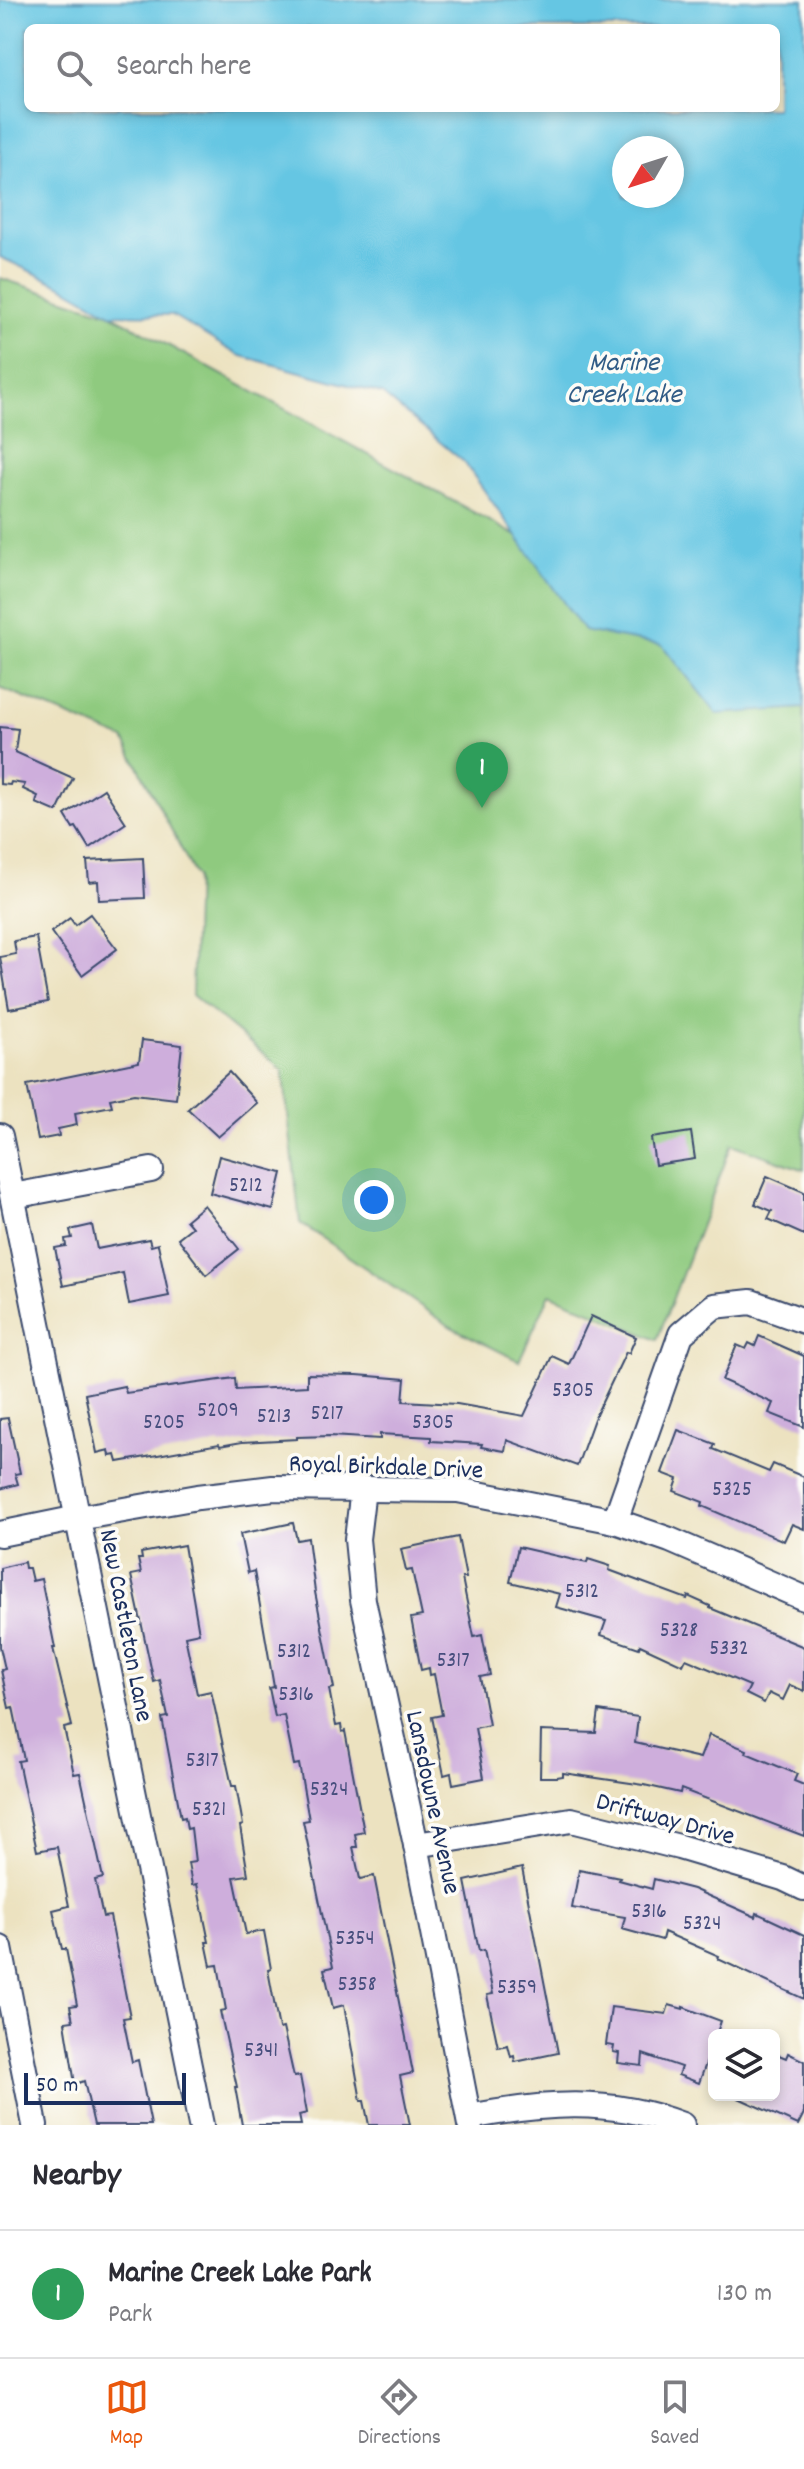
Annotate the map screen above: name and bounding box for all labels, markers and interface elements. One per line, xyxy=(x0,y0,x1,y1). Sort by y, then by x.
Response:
search box xyxy=(24,24,780,112)
icon: search xyxy=(52,46,96,90)
text: Search here xyxy=(116,47,252,90)
north arrow xyxy=(612,136,684,208)
water label: Marine Creek Lake xyxy=(566,345,683,417)
pin: 1 xyxy=(456,742,508,808)
house number: 5212 xyxy=(229,1171,263,1202)
your location xyxy=(354,1180,394,1220)
house number: 5305 xyxy=(552,1376,594,1407)
house number: 5209 xyxy=(197,1396,239,1427)
house number: 5217 xyxy=(310,1399,344,1430)
house number: 5213 xyxy=(257,1402,291,1433)
house number: 5205 xyxy=(143,1408,185,1439)
house number: 5305 xyxy=(412,1408,454,1439)
street label: Royal Birkdale Drive xyxy=(288,1447,484,1490)
house number: 5325 xyxy=(712,1475,752,1506)
street label: New Castleton Lane xyxy=(88,1526,161,1725)
house number: 5312 xyxy=(565,1577,599,1608)
house number: 5328 xyxy=(660,1616,698,1647)
house number: 5332 xyxy=(709,1634,749,1665)
house number: 5312 xyxy=(277,1637,311,1668)
house number: 5317 xyxy=(436,1646,470,1677)
house number: 5316 xyxy=(278,1680,314,1711)
street label: Lansdowne Avenue xyxy=(394,1708,469,1898)
house number: 5317 xyxy=(185,1746,219,1777)
house number: 5324 xyxy=(310,1775,348,1806)
street label: Driftway Drive xyxy=(592,1784,739,1857)
house number: 5321 xyxy=(192,1795,226,1826)
house number: 5316 xyxy=(631,1897,667,1928)
house number: 5324 xyxy=(683,1909,721,1940)
house number: 5354 xyxy=(335,1924,375,1955)
house number: 5358 xyxy=(338,1970,376,2001)
house number: 5359 xyxy=(497,1973,537,2004)
map controls xyxy=(708,2029,780,2101)
button: layers xyxy=(708,2029,780,2101)
house number: 5341 xyxy=(244,2036,278,2067)
scale bar xyxy=(24,2069,186,2105)
text: 50 m xyxy=(36,2071,78,2102)
text: Nearby xyxy=(32,2153,121,2202)
text: Marine Creek Lake Park xyxy=(108,2254,372,2297)
text: 1 xyxy=(55,2276,61,2313)
text: 130 m xyxy=(717,2276,772,2313)
text: Park xyxy=(108,2297,152,2334)
tab: Map xyxy=(105,2375,149,2454)
tab: Directions xyxy=(358,2375,441,2454)
tab: Saved xyxy=(650,2375,699,2454)

